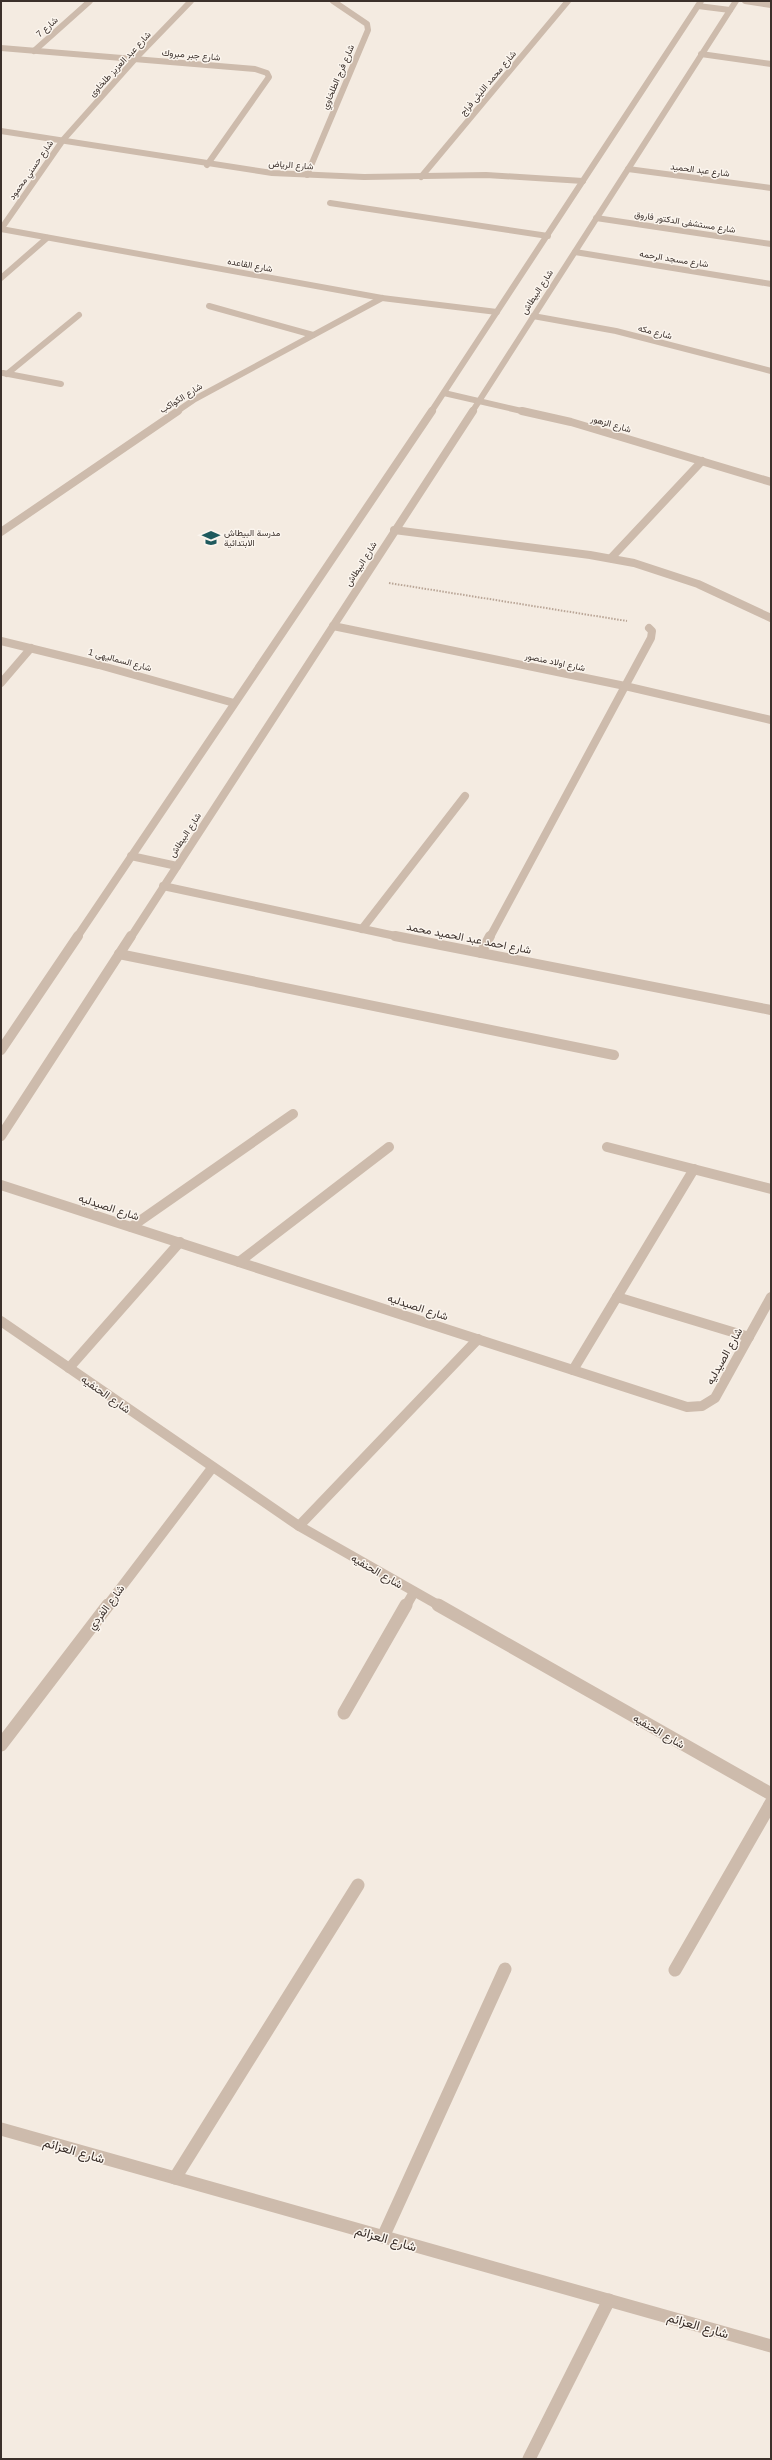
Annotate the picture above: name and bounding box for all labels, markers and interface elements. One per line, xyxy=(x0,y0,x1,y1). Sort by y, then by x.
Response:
street label: شارع 7 xyxy=(34,15,61,40)
street label: شارع عبد العزيز طلخاوى xyxy=(87,29,154,99)
street label: شارع فرج الطلخاوي xyxy=(320,43,358,112)
street label: شارع جبر مبروك xyxy=(161,47,221,64)
street label: شارع محمد الليثى فراج xyxy=(458,49,519,118)
street label: شارع حسني محمود xyxy=(7,138,57,203)
street label: شارع الرياض xyxy=(268,158,314,173)
street label: شارع عبد الحميد xyxy=(670,161,730,180)
street label: شارع مستشفى الدكتور فاروق xyxy=(633,209,736,236)
street label: شارع مسجد الرحمه xyxy=(639,249,709,270)
street label: شارع القاعده xyxy=(226,256,273,275)
street label: شارع البيطاش xyxy=(519,268,556,317)
street label: شارع مكه xyxy=(637,323,673,342)
street label: شارع الكواكب xyxy=(158,381,205,416)
street label: شارع الزهور xyxy=(588,413,632,435)
school or university icon: مدرسة البيطاش الابتدائية xyxy=(201,528,221,548)
place label: مدرسة البيطاش الابتدائية xyxy=(224,528,281,548)
street label: شارع البيطاش xyxy=(343,540,380,589)
street label: شارع السماليهى 1 xyxy=(87,647,153,674)
street label: شارع اولاد منصور xyxy=(523,651,586,674)
street label: شارع البيطاش xyxy=(167,811,204,860)
street label: شارع احمد عبد الحميد محمد xyxy=(405,920,533,958)
street label: شارع الصيدليه xyxy=(77,1192,141,1224)
street label: شارع الصيدليه xyxy=(386,1292,450,1324)
street label: شارع الصيدليه xyxy=(703,1325,746,1387)
street label: شارع الحنفيه xyxy=(78,1373,133,1417)
street label: شارع الحنفيه xyxy=(348,1551,405,1592)
street label: شارع الفردي xyxy=(85,1582,130,1634)
street label: شارع الحنفيه xyxy=(630,1711,687,1752)
street label: شارع العزائم xyxy=(41,2135,106,2168)
street label: شارع العزائم xyxy=(353,2223,418,2256)
street label: شارع العزائم xyxy=(665,2310,730,2343)

